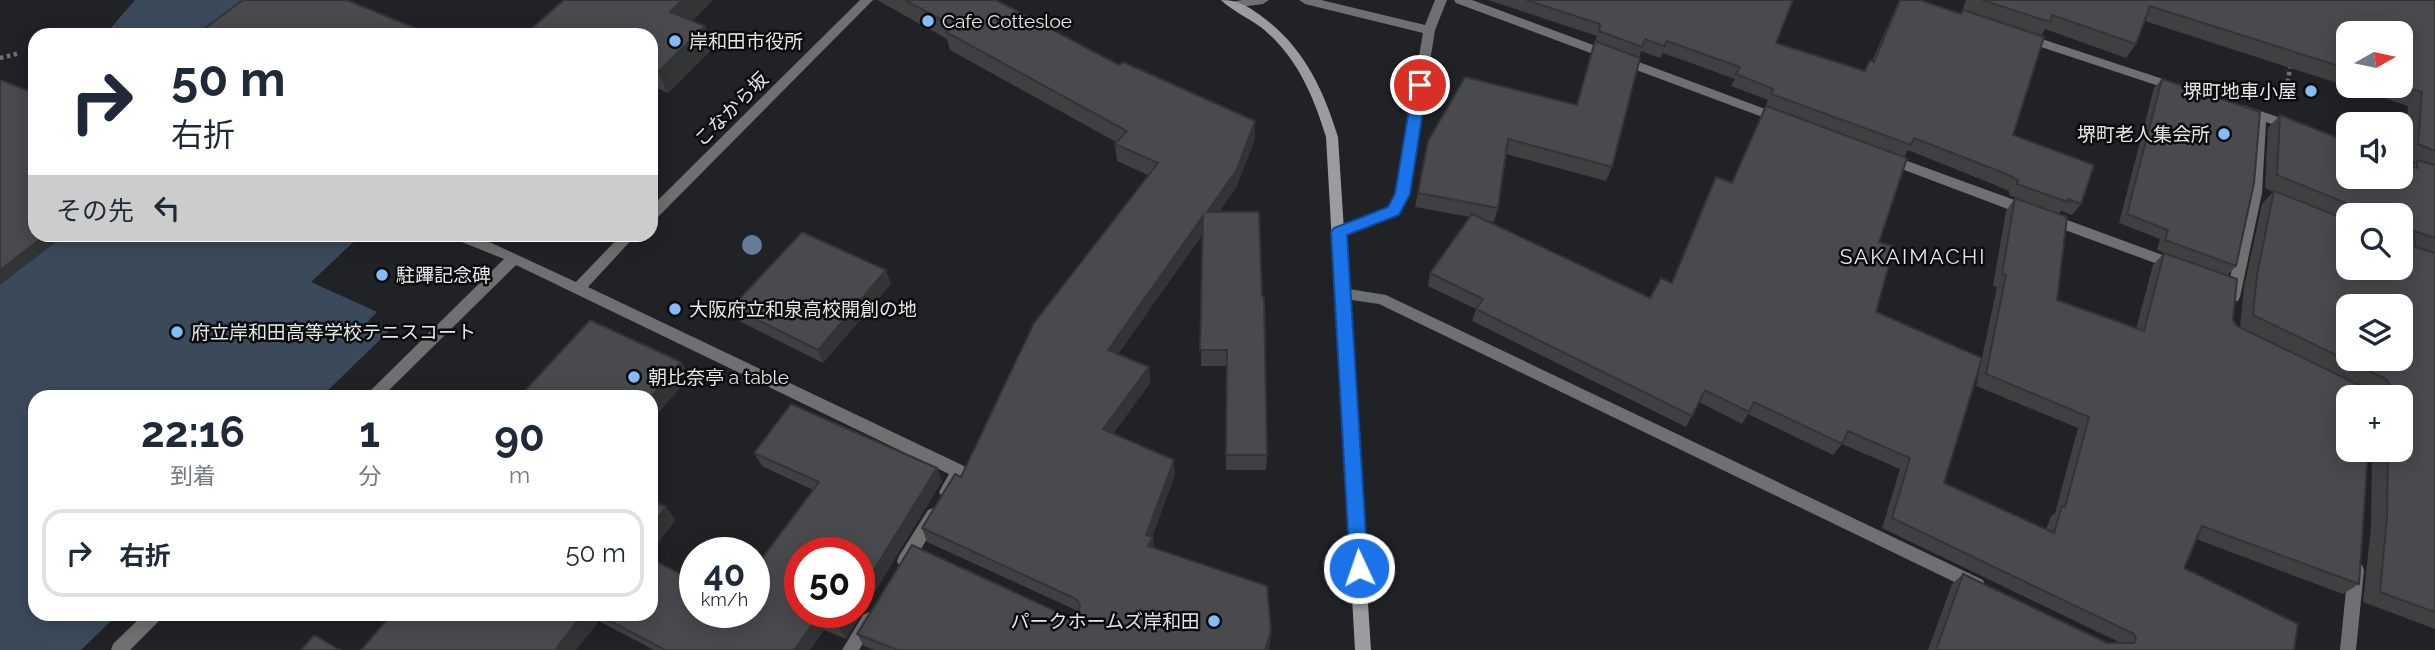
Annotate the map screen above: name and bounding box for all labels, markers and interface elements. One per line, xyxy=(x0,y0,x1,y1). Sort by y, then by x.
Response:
place label: Cafe Cottesloe xyxy=(942,10,1072,32)
marker: Cafe Cottesloe xyxy=(920,13,936,29)
north arrow xyxy=(2336,21,2413,98)
map controls xyxy=(2336,21,2413,462)
place label: 岸和田市役所 xyxy=(689,30,803,52)
marker: 岸和田市役所 xyxy=(667,33,683,49)
text: 50 m xyxy=(171,50,286,107)
pin xyxy=(1390,55,1450,115)
icon: right xyxy=(56,56,147,147)
icon: arrive xyxy=(1401,66,1439,104)
street label: こなから坂 xyxy=(690,68,772,150)
place label: 堺町地車小屋 xyxy=(2183,80,2297,102)
marker: 堺町地車小屋 xyxy=(2303,83,2319,99)
button: sound xyxy=(2336,112,2413,189)
text: 右折 xyxy=(171,116,235,153)
place label: 堺町老人集会所 xyxy=(2077,123,2210,145)
marker: 堺町老人集会所 xyxy=(2216,126,2232,142)
icon: left xyxy=(148,189,186,227)
text: その先 xyxy=(56,196,134,226)
button: search xyxy=(2336,203,2413,280)
district label: SAKAIMACHI xyxy=(1840,244,1986,269)
place label: 駐蹕記念碑 xyxy=(396,264,491,286)
marker: 駐蹕記念碑 xyxy=(374,267,390,283)
button: layers xyxy=(2336,294,2413,371)
place label: 大阪府立和泉高校開創の地 xyxy=(689,298,917,320)
marker: 大阪府立和泉高校開創の地 xyxy=(667,301,683,317)
place label: 府立岸和田高等学校テニスコート xyxy=(191,321,476,343)
marker: 府立岸和田高等学校テニスコート xyxy=(169,324,185,340)
place label: 朝比奈亭 a table xyxy=(648,366,789,388)
marker: 朝比奈亭 a table xyxy=(626,369,642,385)
button: + xyxy=(2336,385,2413,462)
text: 22:16 xyxy=(141,408,245,457)
text: 1 xyxy=(359,408,380,457)
text: 90 xyxy=(494,412,545,461)
text: m xyxy=(509,461,530,488)
text: 到着 xyxy=(170,462,216,489)
text: 分 xyxy=(358,462,381,489)
position arrow xyxy=(1322,531,1396,605)
icon: right xyxy=(60,534,98,572)
speed limit sign: 50 xyxy=(784,537,875,628)
text: 50 m xyxy=(565,538,626,568)
text: 右折 xyxy=(119,541,171,571)
text: 40 xyxy=(704,553,745,594)
text: km/h xyxy=(701,589,748,610)
place label: パークホームズ岸和田 xyxy=(1011,610,1200,632)
marker: パークホームズ岸和田 xyxy=(1206,613,1222,629)

